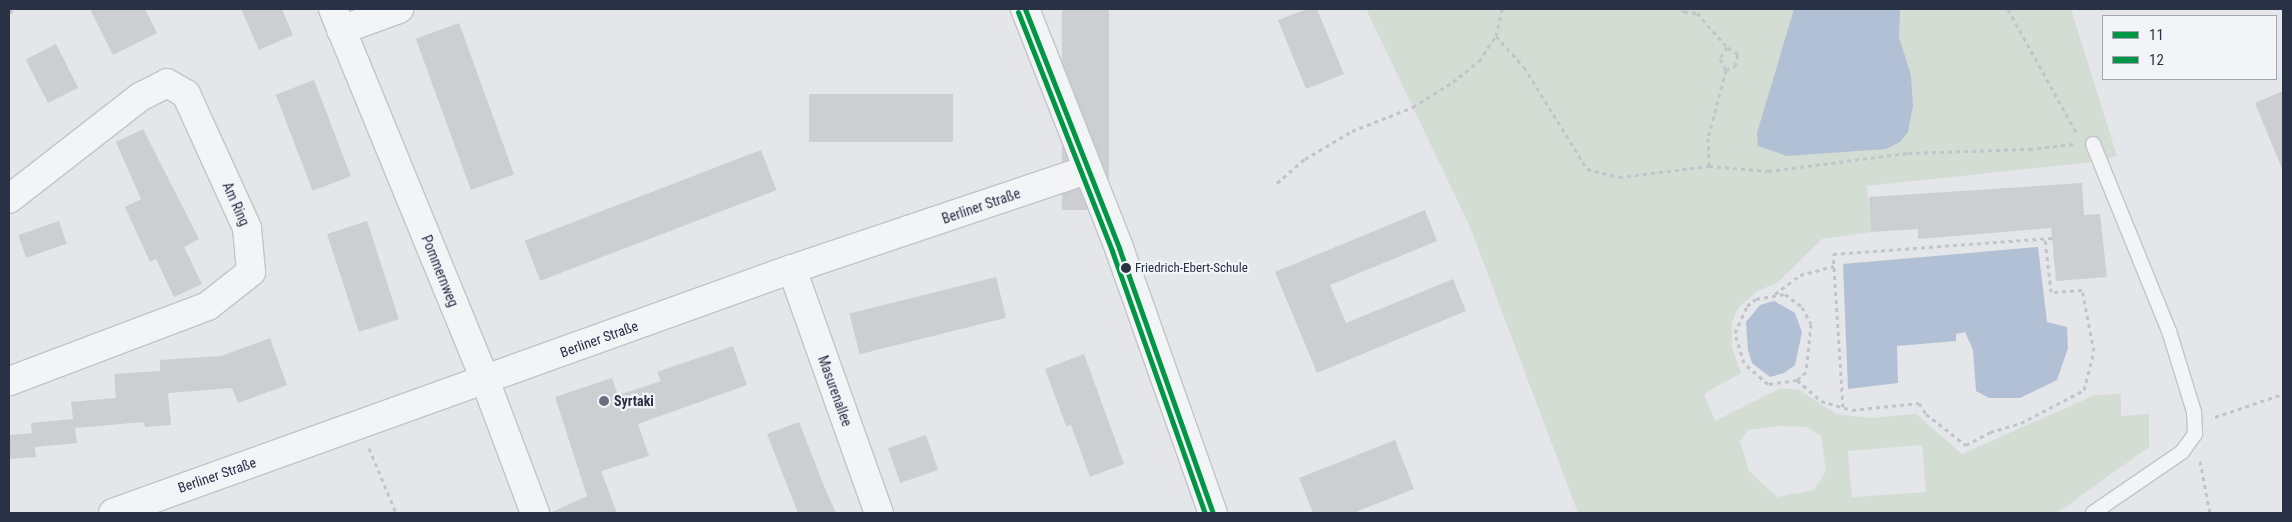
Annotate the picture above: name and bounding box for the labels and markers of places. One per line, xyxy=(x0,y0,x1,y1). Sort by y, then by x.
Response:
place label: Friedrich-Ebert-Schule xyxy=(1135,260,1248,276)
marker: Friedrich-Ebert-Schule xyxy=(1121,263,1131,273)
place label: Syrtaki xyxy=(614,393,654,409)
marker: Syrtaki xyxy=(598,395,610,407)

